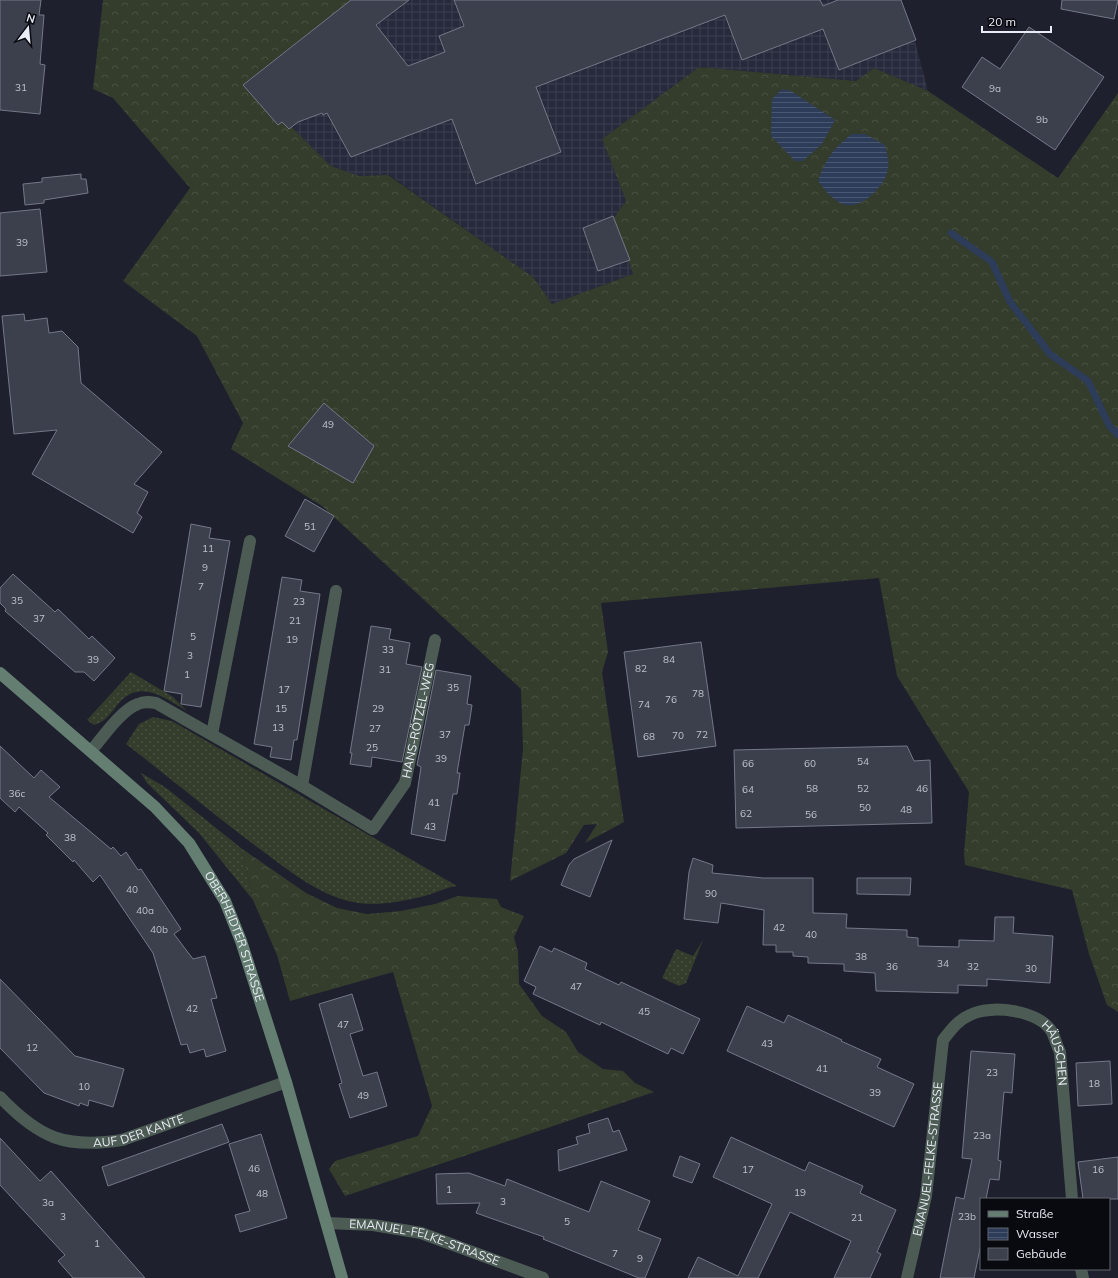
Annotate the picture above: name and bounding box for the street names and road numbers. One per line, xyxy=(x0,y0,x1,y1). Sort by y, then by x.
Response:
street label: HANS-RÖTZEL-WEG xyxy=(398,661,437,780)
street label: OBERHEIDTER STRASSE xyxy=(201,868,268,1003)
street label: HÄUSCHEN xyxy=(1039,1017,1071,1086)
street label: EMANUEL-FELKE-STRASSE xyxy=(909,1081,945,1238)
street label: AUF DER KANTE xyxy=(93,1111,186,1150)
street label: EMANUEL-FELKE-STRASSE xyxy=(349,1216,502,1268)

